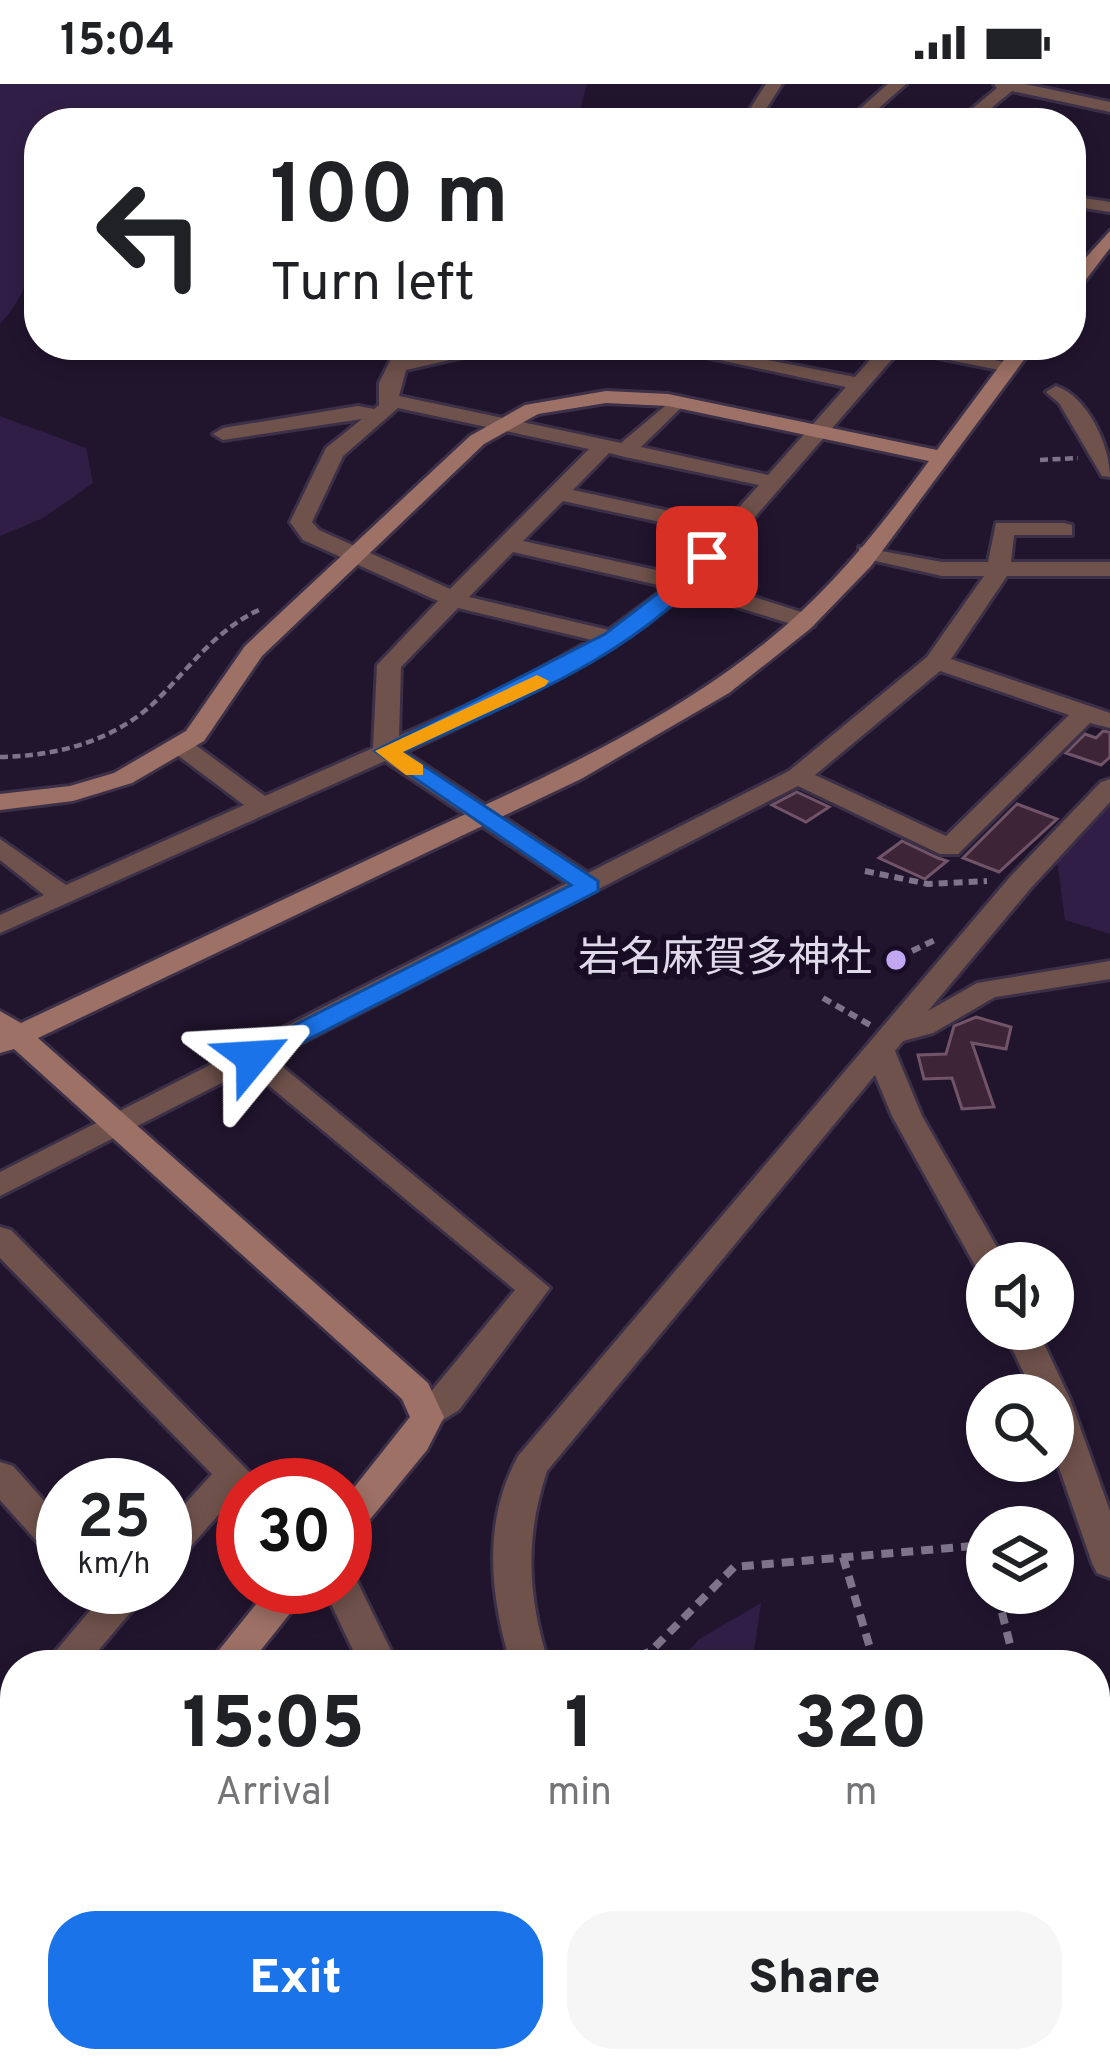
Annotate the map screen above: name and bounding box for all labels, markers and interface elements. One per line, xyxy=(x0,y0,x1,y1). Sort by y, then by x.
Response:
text: 15:04 xyxy=(60,14,175,71)
text: 100 m xyxy=(270,147,509,253)
icon: left xyxy=(72,156,228,312)
text: Turn left xyxy=(270,251,475,320)
pin xyxy=(656,506,758,608)
icon: arrive xyxy=(674,524,740,590)
place label: 岩名麻賀多神社 xyxy=(578,934,872,987)
marker: 岩名麻賀多神社 xyxy=(883,947,909,973)
position arrow xyxy=(190,994,316,1120)
map controls xyxy=(966,1242,1074,1614)
button: sound xyxy=(966,1242,1074,1350)
button: search xyxy=(966,1374,1074,1482)
speed limit sign: 30 xyxy=(216,1458,372,1614)
text: 25 xyxy=(77,1483,151,1559)
button: layers xyxy=(966,1506,1074,1614)
text: km/h xyxy=(78,1547,150,1584)
text: 15:05 xyxy=(182,1682,365,1774)
text: 1 xyxy=(565,1682,594,1774)
text: 320 xyxy=(794,1682,928,1774)
text: Arrival xyxy=(215,1770,332,1819)
text: min xyxy=(547,1770,612,1819)
text: m xyxy=(844,1770,878,1819)
button: Exit xyxy=(48,1911,543,2049)
button: Share xyxy=(567,1911,1062,2049)

